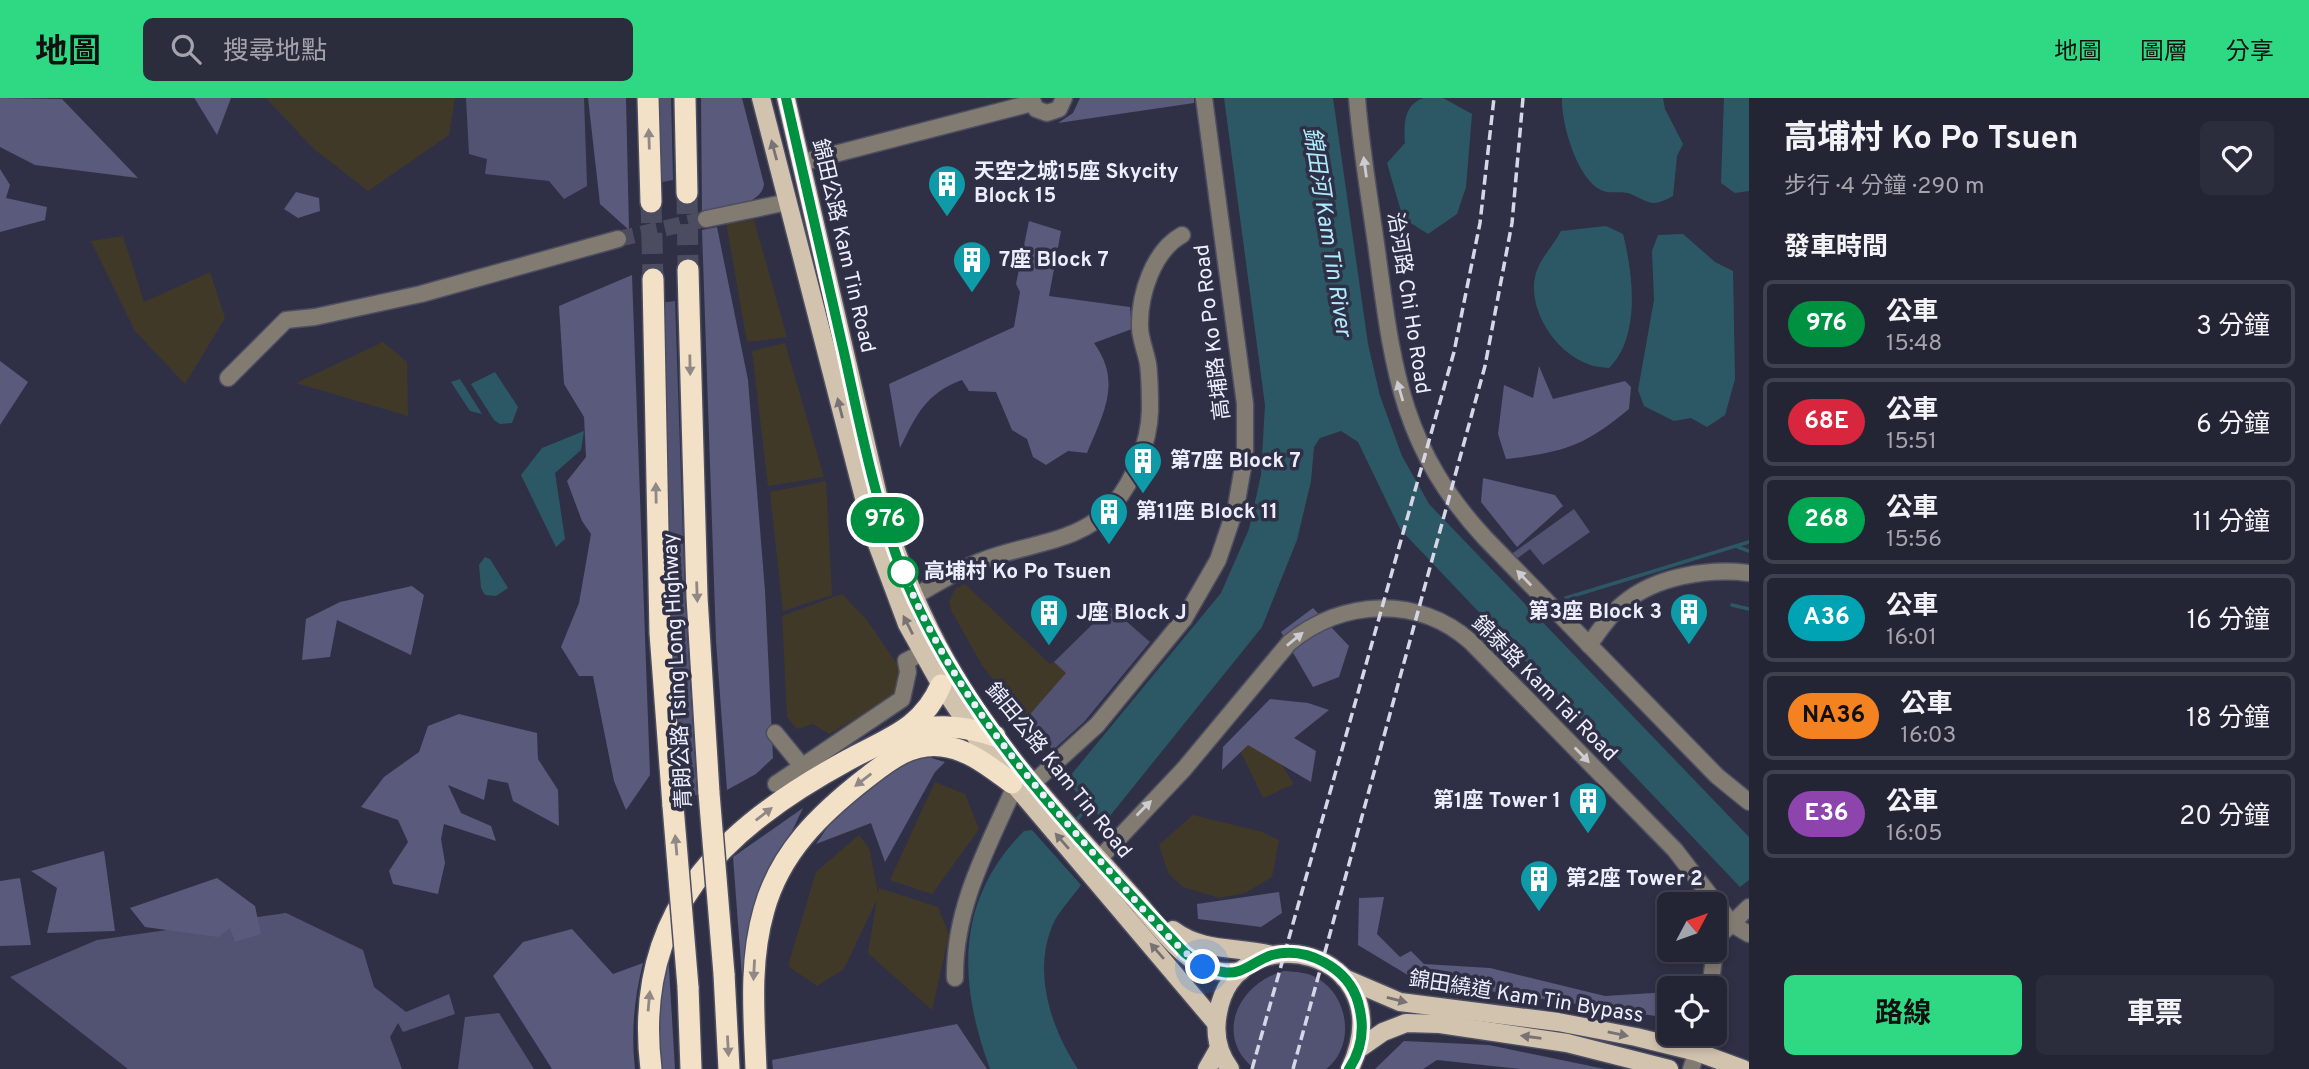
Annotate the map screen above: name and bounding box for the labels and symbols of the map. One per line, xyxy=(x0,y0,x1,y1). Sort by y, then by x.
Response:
water label: 錦田河 Kam Tin River xyxy=(1295,125,1357,341)
one-way arrow xyxy=(643,128,654,150)
street label: 錦田公路 Kam Tin Road xyxy=(805,136,881,356)
one-way arrow xyxy=(769,139,779,160)
one-way arrow xyxy=(1360,156,1371,178)
place label: 天空之城15座 Skycity Block 15 xyxy=(974,159,1179,210)
building icon: 天空之城15座 Skycity Block 15 xyxy=(926,163,968,218)
street label: 治河路 Chi Ho Road xyxy=(1380,210,1436,396)
building icon: 7座 Block 7 xyxy=(951,239,993,294)
street label: 高埔路 Ko Po Road xyxy=(1189,243,1237,421)
place label: 7座 Block 7 xyxy=(999,247,1109,274)
one-way arrow xyxy=(685,354,696,376)
one-way arrow xyxy=(1394,381,1404,402)
one-way arrow xyxy=(835,398,845,419)
building icon: 第7座 Block 7 xyxy=(1122,440,1164,495)
place label: 第7座 Block 7 xyxy=(1170,448,1301,475)
one-way arrow xyxy=(650,482,662,504)
building icon: 第11座 Block 11 xyxy=(1088,491,1130,546)
line badge: 976 xyxy=(845,497,925,543)
place label: 第11座 Block 11 xyxy=(1136,499,1278,526)
street label: 青朗公路 Tsing Long Highway xyxy=(657,532,699,810)
marker: 高埔村 Ko Po Tsuen xyxy=(888,557,918,587)
place label: 高埔村 Ko Po Tsuen xyxy=(924,559,1111,586)
one-way arrow xyxy=(1516,570,1532,587)
one-way arrow xyxy=(691,582,702,604)
building icon: 第3座 Block 3 xyxy=(1668,591,1710,646)
building icon: J座 Block J xyxy=(1028,592,1070,647)
place label: 第3座 Block 3 xyxy=(1529,599,1662,626)
place label: J座 Block J xyxy=(1076,600,1187,627)
street label: 錦泰路 Kam Tai Road xyxy=(1465,610,1623,768)
one-way arrow xyxy=(903,615,914,635)
one-way arrow xyxy=(1286,631,1304,646)
street label: 錦田公路 Kam Tin Road xyxy=(979,678,1137,864)
one-way arrow xyxy=(1573,746,1589,763)
one-way arrow xyxy=(854,773,872,787)
building icon: 第1座 Tower 1 xyxy=(1567,780,1609,835)
place label: 第1座 Tower 1 xyxy=(1433,788,1561,815)
one-way arrow xyxy=(1136,800,1153,817)
one-way arrow xyxy=(755,806,773,821)
one-way arrow xyxy=(1054,832,1070,850)
one-way arrow xyxy=(670,834,681,856)
building icon: 第2座 Tower 2 xyxy=(1518,858,1560,913)
place label: 第2座 Tower 2 xyxy=(1566,866,1703,893)
north arrow xyxy=(1657,892,1727,962)
one-way arrow xyxy=(1150,943,1165,960)
your location xyxy=(1185,949,1220,984)
one-way arrow xyxy=(748,959,759,981)
street label: 錦田繞道 Kam Tin Bypass xyxy=(1407,966,1645,1030)
one-way arrow xyxy=(644,990,655,1012)
one-way arrow xyxy=(1386,995,1408,1006)
one-way arrow xyxy=(1607,1028,1629,1039)
one-way arrow xyxy=(1520,1031,1542,1042)
one-way arrow xyxy=(722,1035,733,1057)

